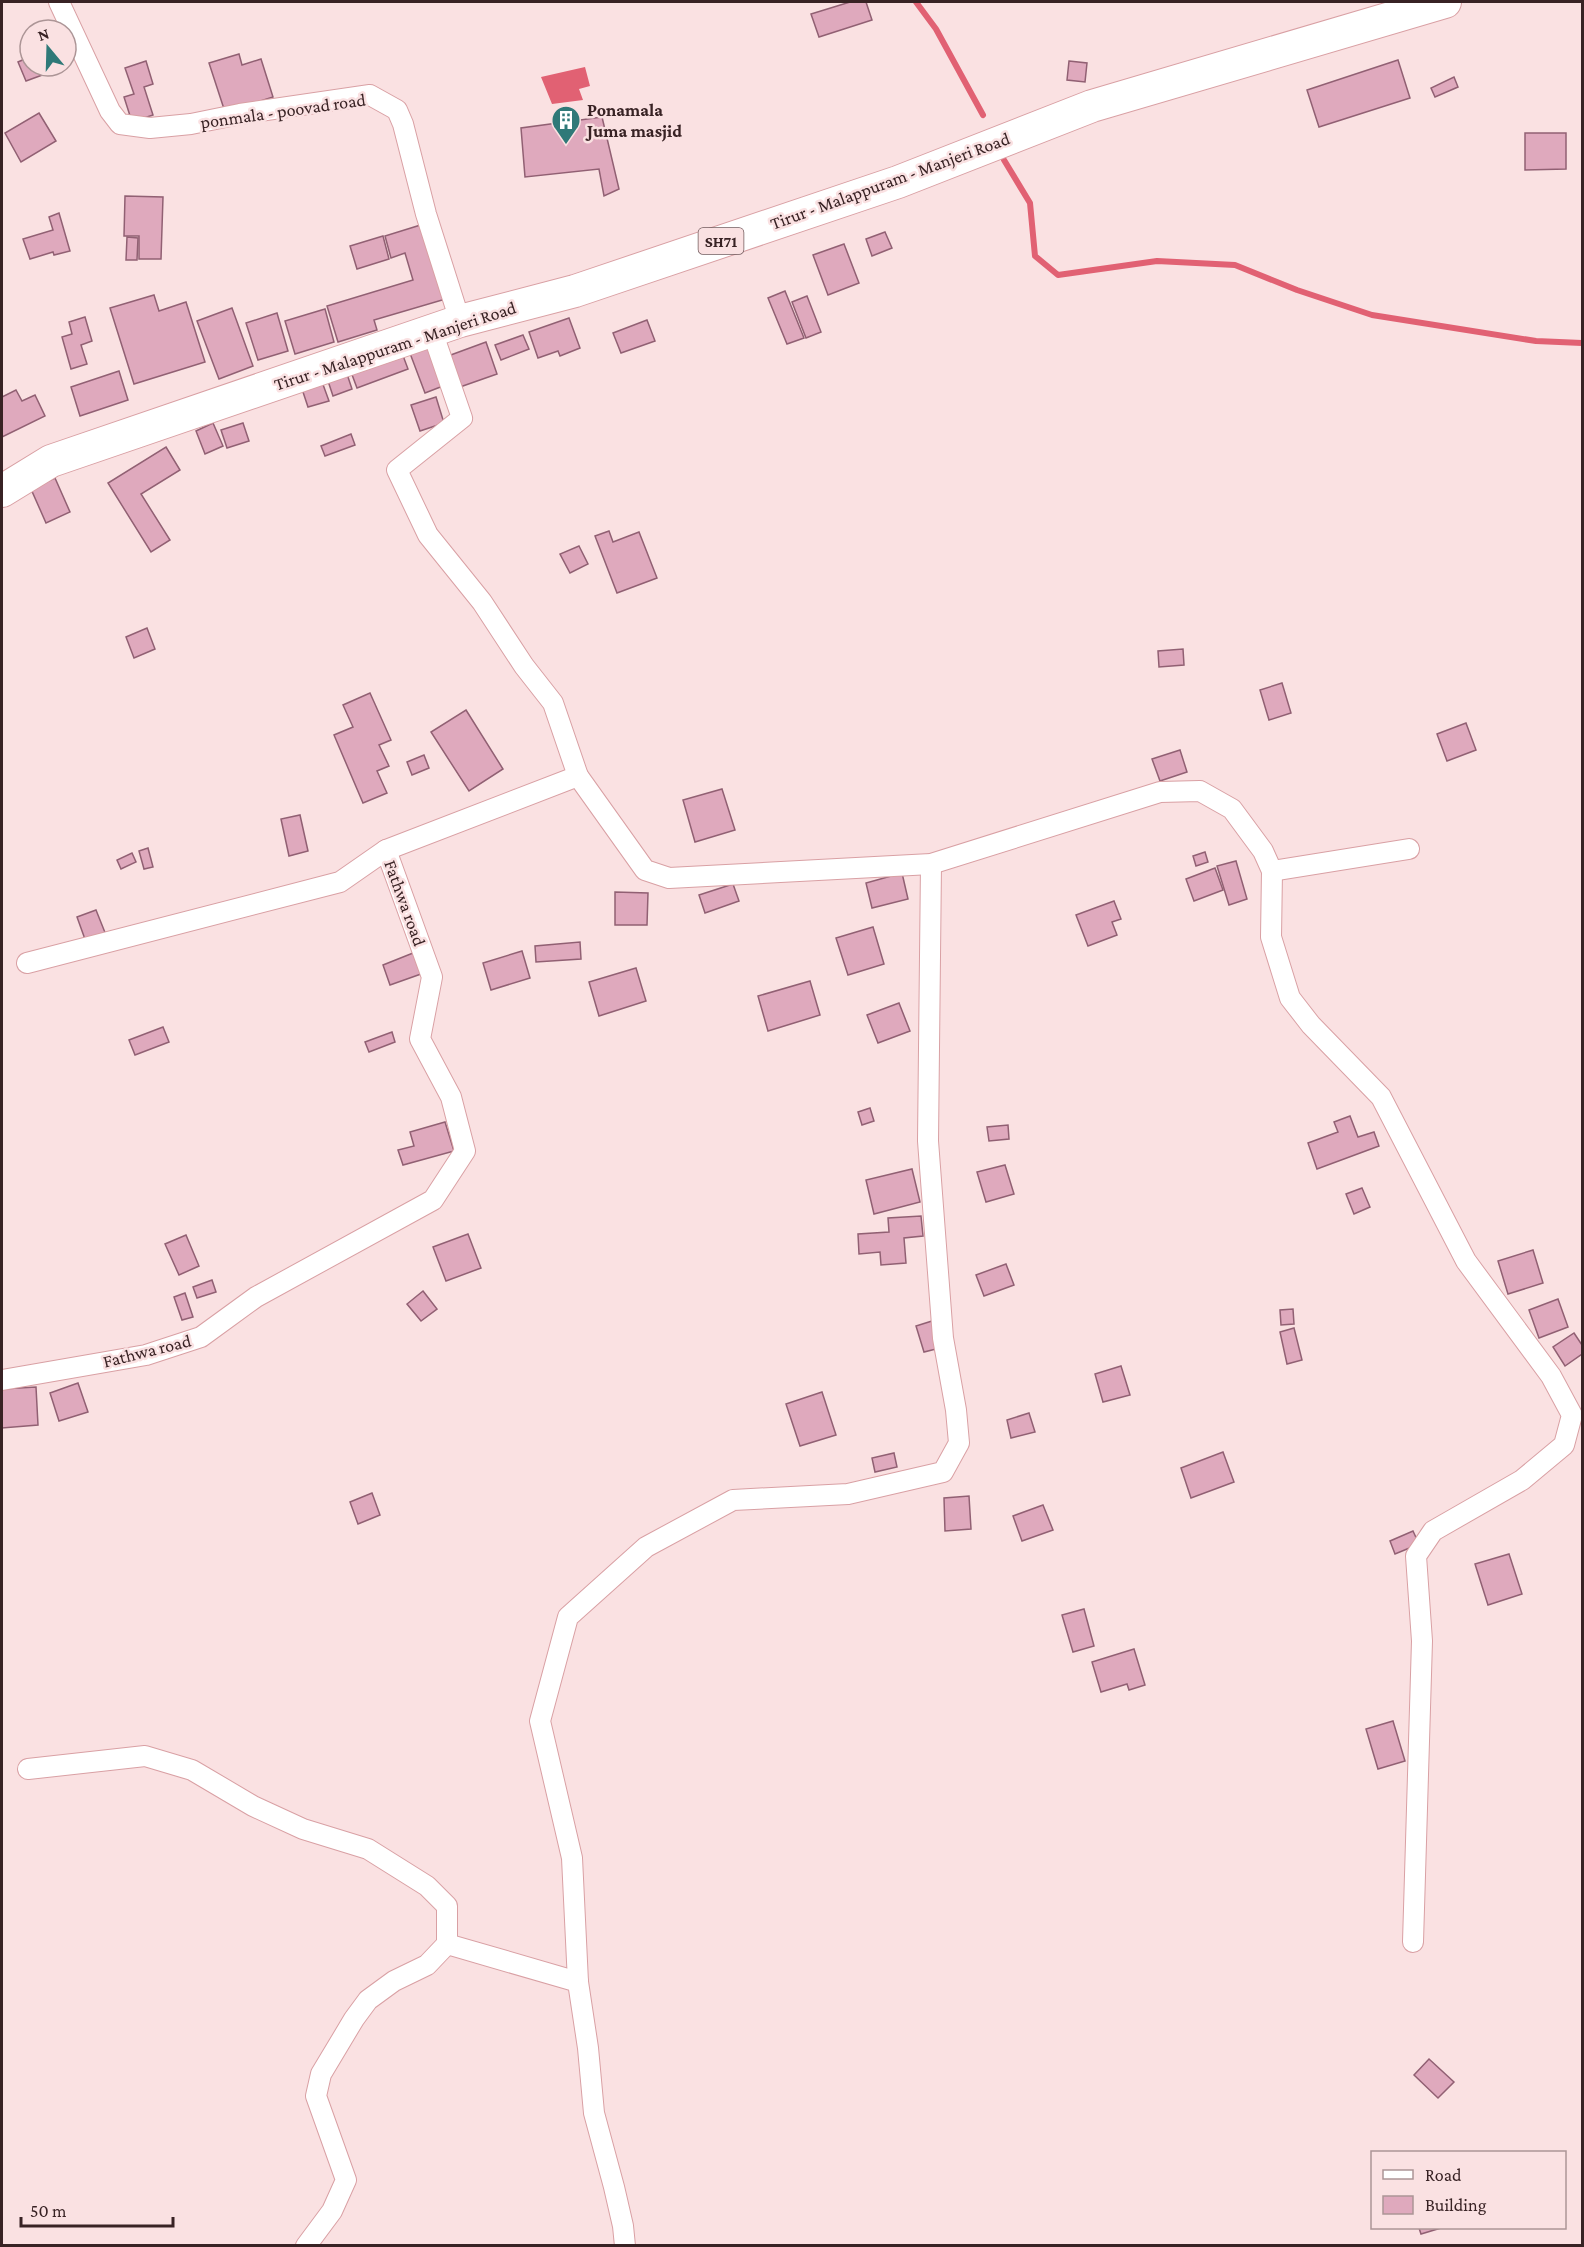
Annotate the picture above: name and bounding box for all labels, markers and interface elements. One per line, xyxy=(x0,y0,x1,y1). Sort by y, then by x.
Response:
north arrow xyxy=(18,18,78,78)
text: N xyxy=(35,24,51,44)
street label: ponmala - poovad road xyxy=(199,89,367,132)
place label: Ponamala Juma masjid xyxy=(585,100,682,142)
building icon: Ponamala Juma masjid xyxy=(550,104,582,146)
street label: Tirur - Malappuram - Manjeri Road xyxy=(768,128,1013,235)
road number: SH71 xyxy=(698,228,744,254)
street label: Tirur - Malappuram - Manjeri Road xyxy=(271,297,519,396)
street label: Fathwa road xyxy=(380,857,430,949)
street label: Fathwa road xyxy=(101,1330,194,1372)
legend xyxy=(1371,2151,1566,2229)
text: Road xyxy=(1425,2165,1462,2185)
scale bar xyxy=(21,2190,172,2228)
text: Building xyxy=(1425,2195,1487,2215)
text: 50 m xyxy=(30,2201,67,2221)

